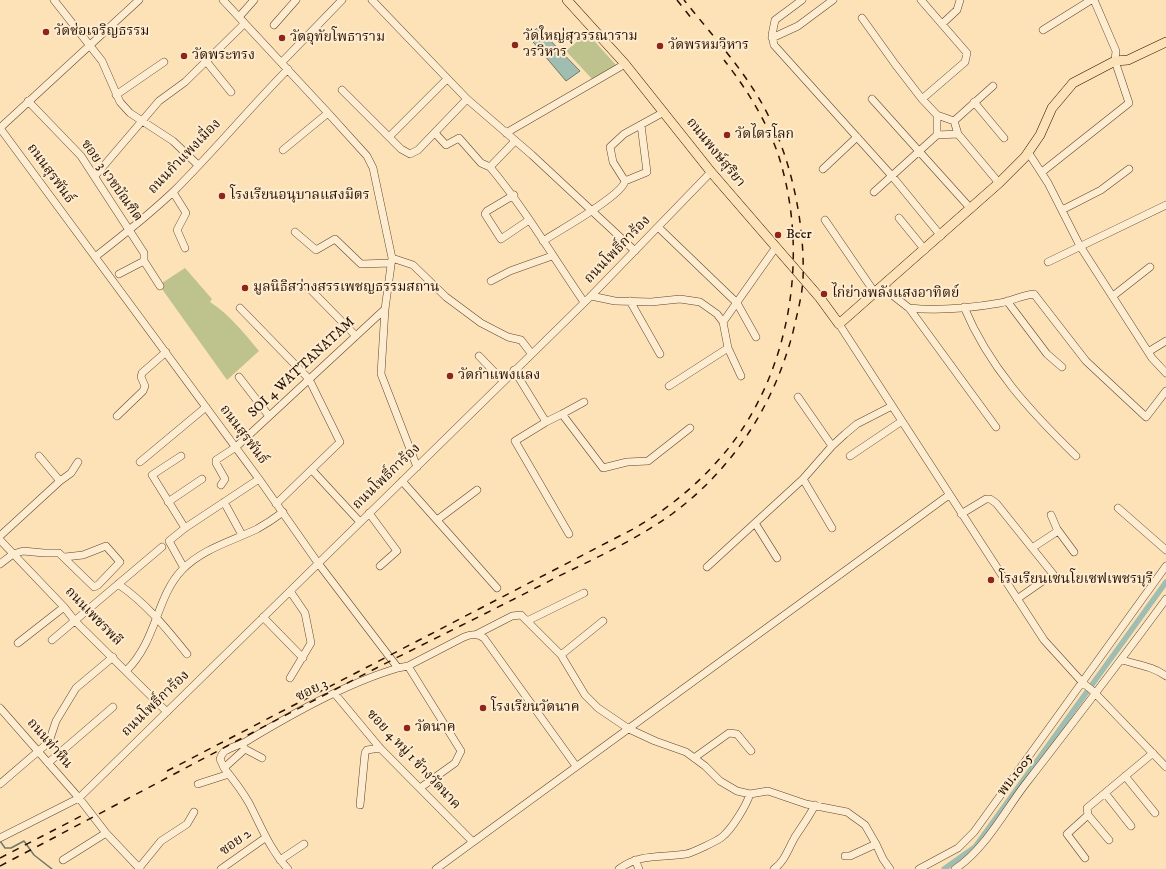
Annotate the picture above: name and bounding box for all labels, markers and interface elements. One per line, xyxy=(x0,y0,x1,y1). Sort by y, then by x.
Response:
place label: วัดช่อเจริญธรรม xyxy=(54,24,150,40)
marker: วัดช่อเจริญธรรม xyxy=(41,27,51,37)
place label: วัดใหญ่สุวรรณาราม วรวิหาร xyxy=(523,29,638,62)
place label: วัดอุทัยโพธาราม xyxy=(290,30,385,46)
marker: วัดอุทัยโพธาราม xyxy=(277,33,287,43)
place label: วัดพรหมวิหาร xyxy=(668,38,749,54)
marker: วัดใหญ่สุวรรณาราม วรวิหาร xyxy=(510,40,520,50)
marker: วัดพรหมวิหาร xyxy=(655,41,665,51)
place label: วัดพระทรง xyxy=(192,48,255,64)
marker: วัดพระทรง xyxy=(179,51,189,61)
street label: ถนนพงษ์สุริยา xyxy=(682,115,748,191)
street label: ถนนกำแพงเมี่อง xyxy=(145,116,225,198)
place label: วัดไตรโลก xyxy=(735,127,794,143)
marker: วัดไตรโลก xyxy=(722,130,732,140)
street label: ซอย 3 เวชบัณฑิต xyxy=(76,137,146,225)
street label: ถนนสุรพันธ์ xyxy=(23,141,77,207)
place label: โรงเรียนอนุบาลแสงมิตร xyxy=(230,188,370,204)
marker: โรงเรียนอนุบาลแสงมิตร xyxy=(217,191,227,201)
street label: ถนนโพธิ์การ้อง xyxy=(581,213,655,287)
place label: Beer xyxy=(786,227,812,243)
marker: Beer xyxy=(773,230,783,240)
place label: มูลนิธิสว่างสรรเพชญธรรมสถาน xyxy=(253,280,440,296)
marker: มูลนิธิสว่างสรรเพชญธรรมสถาน xyxy=(240,283,250,293)
place label: ไก่ย่างพลังแสงอาทิตย์ xyxy=(832,286,959,302)
marker: ไก่ย่างพลังแสงอาทิตย์ xyxy=(819,289,829,299)
street label: SOI 4 WATTANATAM xyxy=(245,314,359,422)
place label: วัดกำแพงแลง xyxy=(458,368,540,384)
marker: วัดกำแพงแลง xyxy=(445,371,455,381)
street label: ถนนสุรพันธ์ xyxy=(215,402,271,468)
street label: ถนนโพธิ์การ้อง xyxy=(350,440,424,514)
place label: โรงเรียนเซนโยเซฟเพชรบุรี xyxy=(999,572,1153,588)
marker: โรงเรียนเซนโยเซฟเพชรบุรี xyxy=(986,575,996,585)
street label: ถนนเพชรพลี xyxy=(61,584,125,650)
street label: ถนนโพธิ์การ้อง xyxy=(119,667,193,741)
street label: ซอย 3 xyxy=(293,676,331,706)
place label: โรงเรียนวัดนาค xyxy=(491,700,580,716)
marker: โรงเรียนวัดนาค xyxy=(478,703,488,713)
street label: ซอย 4 หมู่ 1 ข้างวัดนาค xyxy=(362,707,464,813)
street label: ถนนท่าหิน xyxy=(23,715,75,773)
place label: วัดนาค xyxy=(415,720,456,736)
marker: วัดนาค xyxy=(402,723,412,733)
street label: พบ.1005 xyxy=(994,750,1038,800)
street label: ซอย 2 xyxy=(217,826,255,860)

